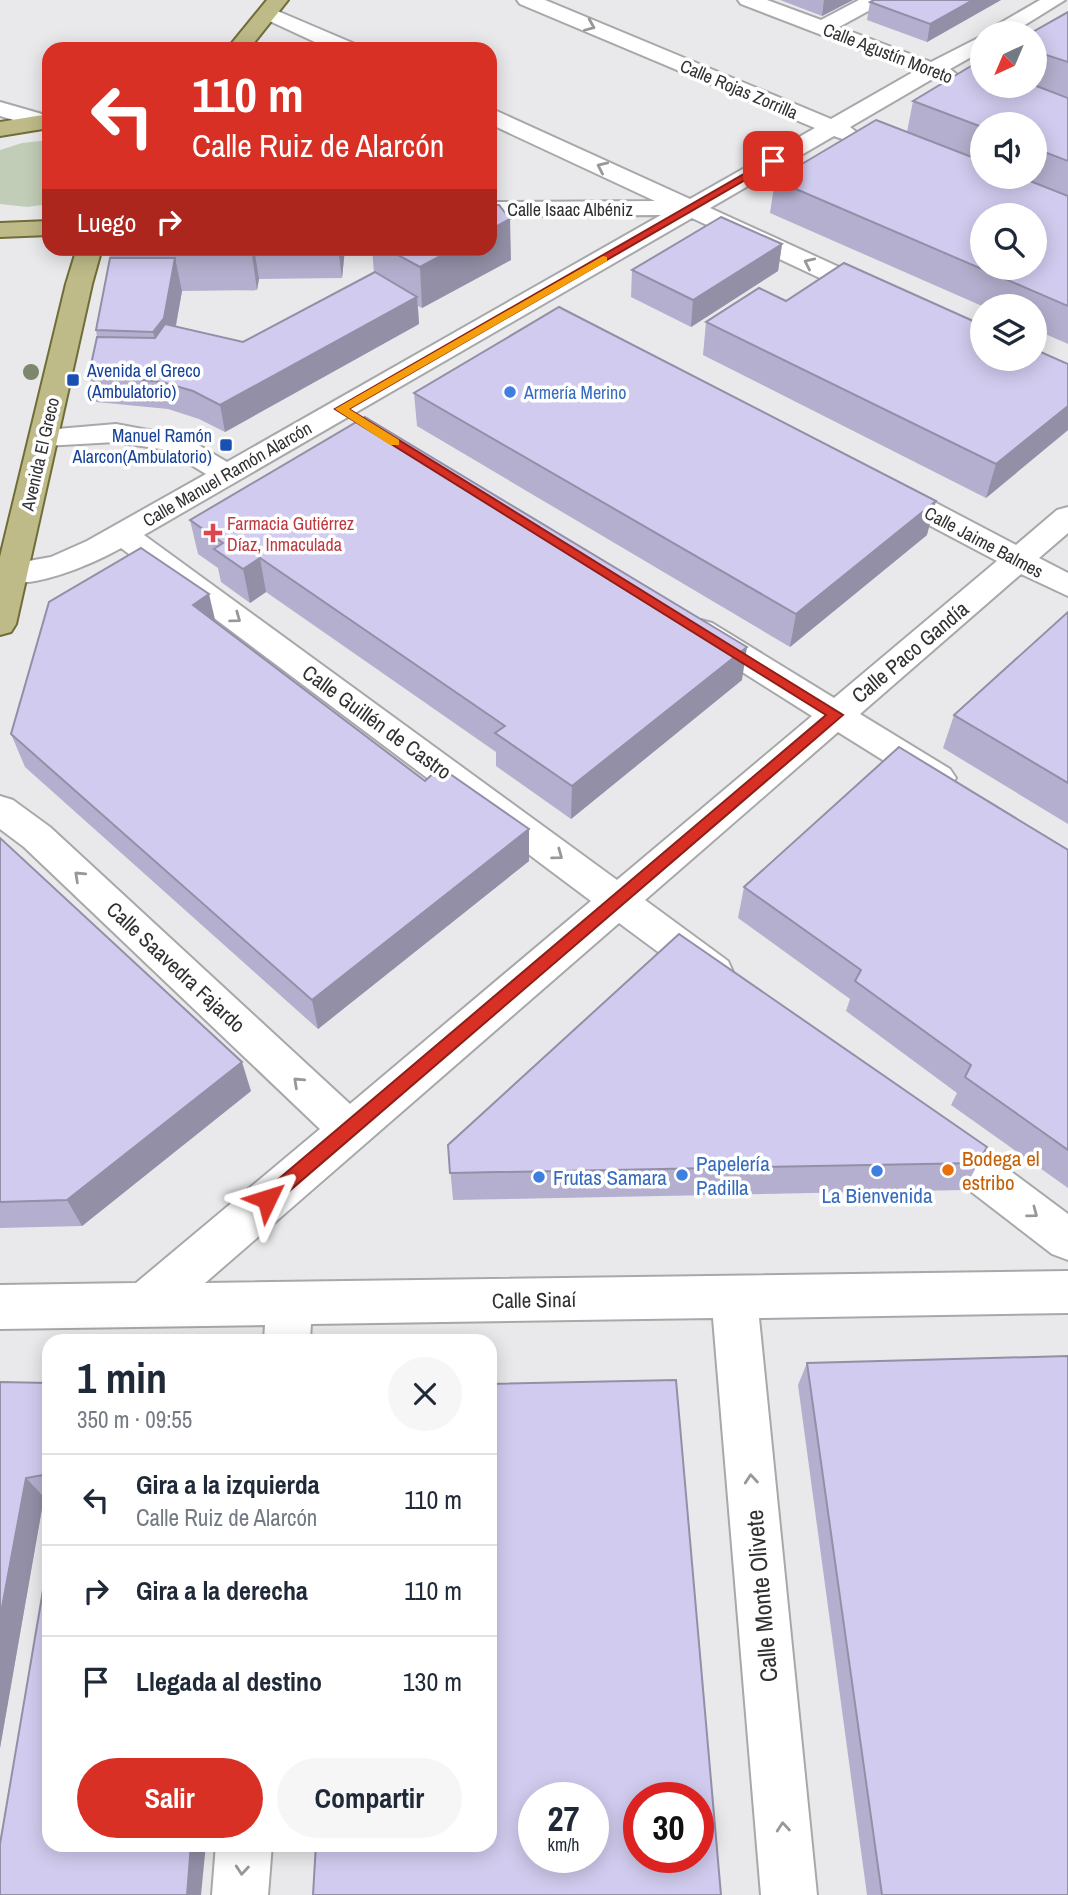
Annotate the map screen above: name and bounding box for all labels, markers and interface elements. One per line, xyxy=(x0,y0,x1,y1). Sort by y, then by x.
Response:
street label: Calle Agustín Moreto xyxy=(820,17,956,89)
one-way arrow xyxy=(583,18,595,32)
north arrow xyxy=(970,21,1046,98)
map controls xyxy=(970,21,1047,371)
street label: Calle Rojas Zorrilla xyxy=(676,53,802,125)
text: 110 m xyxy=(192,61,304,127)
icon: left xyxy=(77,70,168,161)
button: sound xyxy=(970,112,1047,189)
text: Calle Ruiz de Alarcón xyxy=(192,124,444,167)
pin xyxy=(743,131,803,191)
icon: arrive xyxy=(754,142,792,180)
one-way arrow xyxy=(597,161,609,175)
street label: Calle Isaac Albéniz xyxy=(507,197,633,222)
icon: right xyxy=(150,203,188,241)
button: search xyxy=(970,203,1047,280)
text: Luego xyxy=(77,205,136,240)
one-way arrow xyxy=(804,257,816,271)
button: layers xyxy=(970,294,1047,371)
place label: Avenida el Greco (Ambulatorio) xyxy=(86,358,201,404)
marker: Avenida el Greco (Ambulatorio) xyxy=(65,372,81,388)
place label: Armería Merino xyxy=(523,380,627,405)
marker: Armería Merino xyxy=(502,384,518,400)
street label: Avenida El Greco xyxy=(15,395,65,514)
street label: Calle Manuel Ramón Alarcón xyxy=(138,415,316,533)
place label: Manuel Ramón Alarcon(Ambulatorio) xyxy=(72,423,212,469)
marker: Manuel Ramón Alarcon(Ambulatorio) xyxy=(218,437,234,453)
street label: Calle Jaime Balmes xyxy=(920,500,1048,584)
place label: Farmacia Gutiérrez Díaz, Inmaculada xyxy=(227,511,354,557)
marker: Farmacia Gutiérrez Díaz, Inmaculada xyxy=(205,525,221,541)
street label: Calle Paco Gandía xyxy=(845,594,975,710)
one-way arrow xyxy=(229,610,241,623)
street label: Calle Guillén de Castro xyxy=(296,658,458,786)
one-way arrow xyxy=(550,847,562,859)
one-way arrow xyxy=(74,872,87,885)
street label: Calle Saavedra Fajardo xyxy=(100,895,252,1039)
one-way arrow xyxy=(293,1078,306,1091)
place label: Bodega el estribo xyxy=(962,1144,1040,1197)
place label: Papelería Padilla xyxy=(696,1149,770,1202)
position arrow xyxy=(230,1162,304,1236)
marker: Bodega el estribo xyxy=(940,1162,956,1178)
place label: Frutas Samara xyxy=(553,1163,667,1192)
marker: La Bienvenida xyxy=(869,1163,885,1179)
marker: Papelería Padilla xyxy=(674,1167,690,1183)
marker: Frutas Samara xyxy=(531,1169,547,1185)
place label: La Bienvenida xyxy=(821,1181,933,1210)
one-way arrow xyxy=(1025,1205,1037,1218)
street label: Calle Sinaí xyxy=(492,1285,577,1315)
text: 1 min xyxy=(77,1350,167,1406)
button: close xyxy=(388,1357,462,1431)
text: 350 m · 09:55 xyxy=(77,1404,192,1435)
text: Gira a la izquierda xyxy=(136,1467,320,1502)
one-way arrow xyxy=(743,1473,758,1484)
icon: left xyxy=(77,1481,115,1519)
text: 110 m xyxy=(404,1482,462,1517)
text: Calle Ruiz de Alarcón xyxy=(136,1502,317,1533)
street label: Calle Monte Olivete xyxy=(738,1509,784,1683)
icon: right xyxy=(77,1572,115,1610)
text: Gira a la derecha xyxy=(136,1573,308,1608)
text: 110 m xyxy=(404,1573,462,1608)
icon: arrive xyxy=(77,1663,115,1701)
text: Llegada al destino xyxy=(136,1664,322,1699)
text: 130 m xyxy=(403,1664,462,1699)
button: Salir xyxy=(77,1758,263,1838)
button: Compartir xyxy=(277,1758,462,1838)
speed limit sign: 30 xyxy=(623,1782,714,1873)
text: 27 xyxy=(548,1795,579,1842)
one-way arrow xyxy=(776,1821,791,1832)
text: km/h xyxy=(548,1832,580,1857)
one-way arrow xyxy=(235,1865,250,1876)

